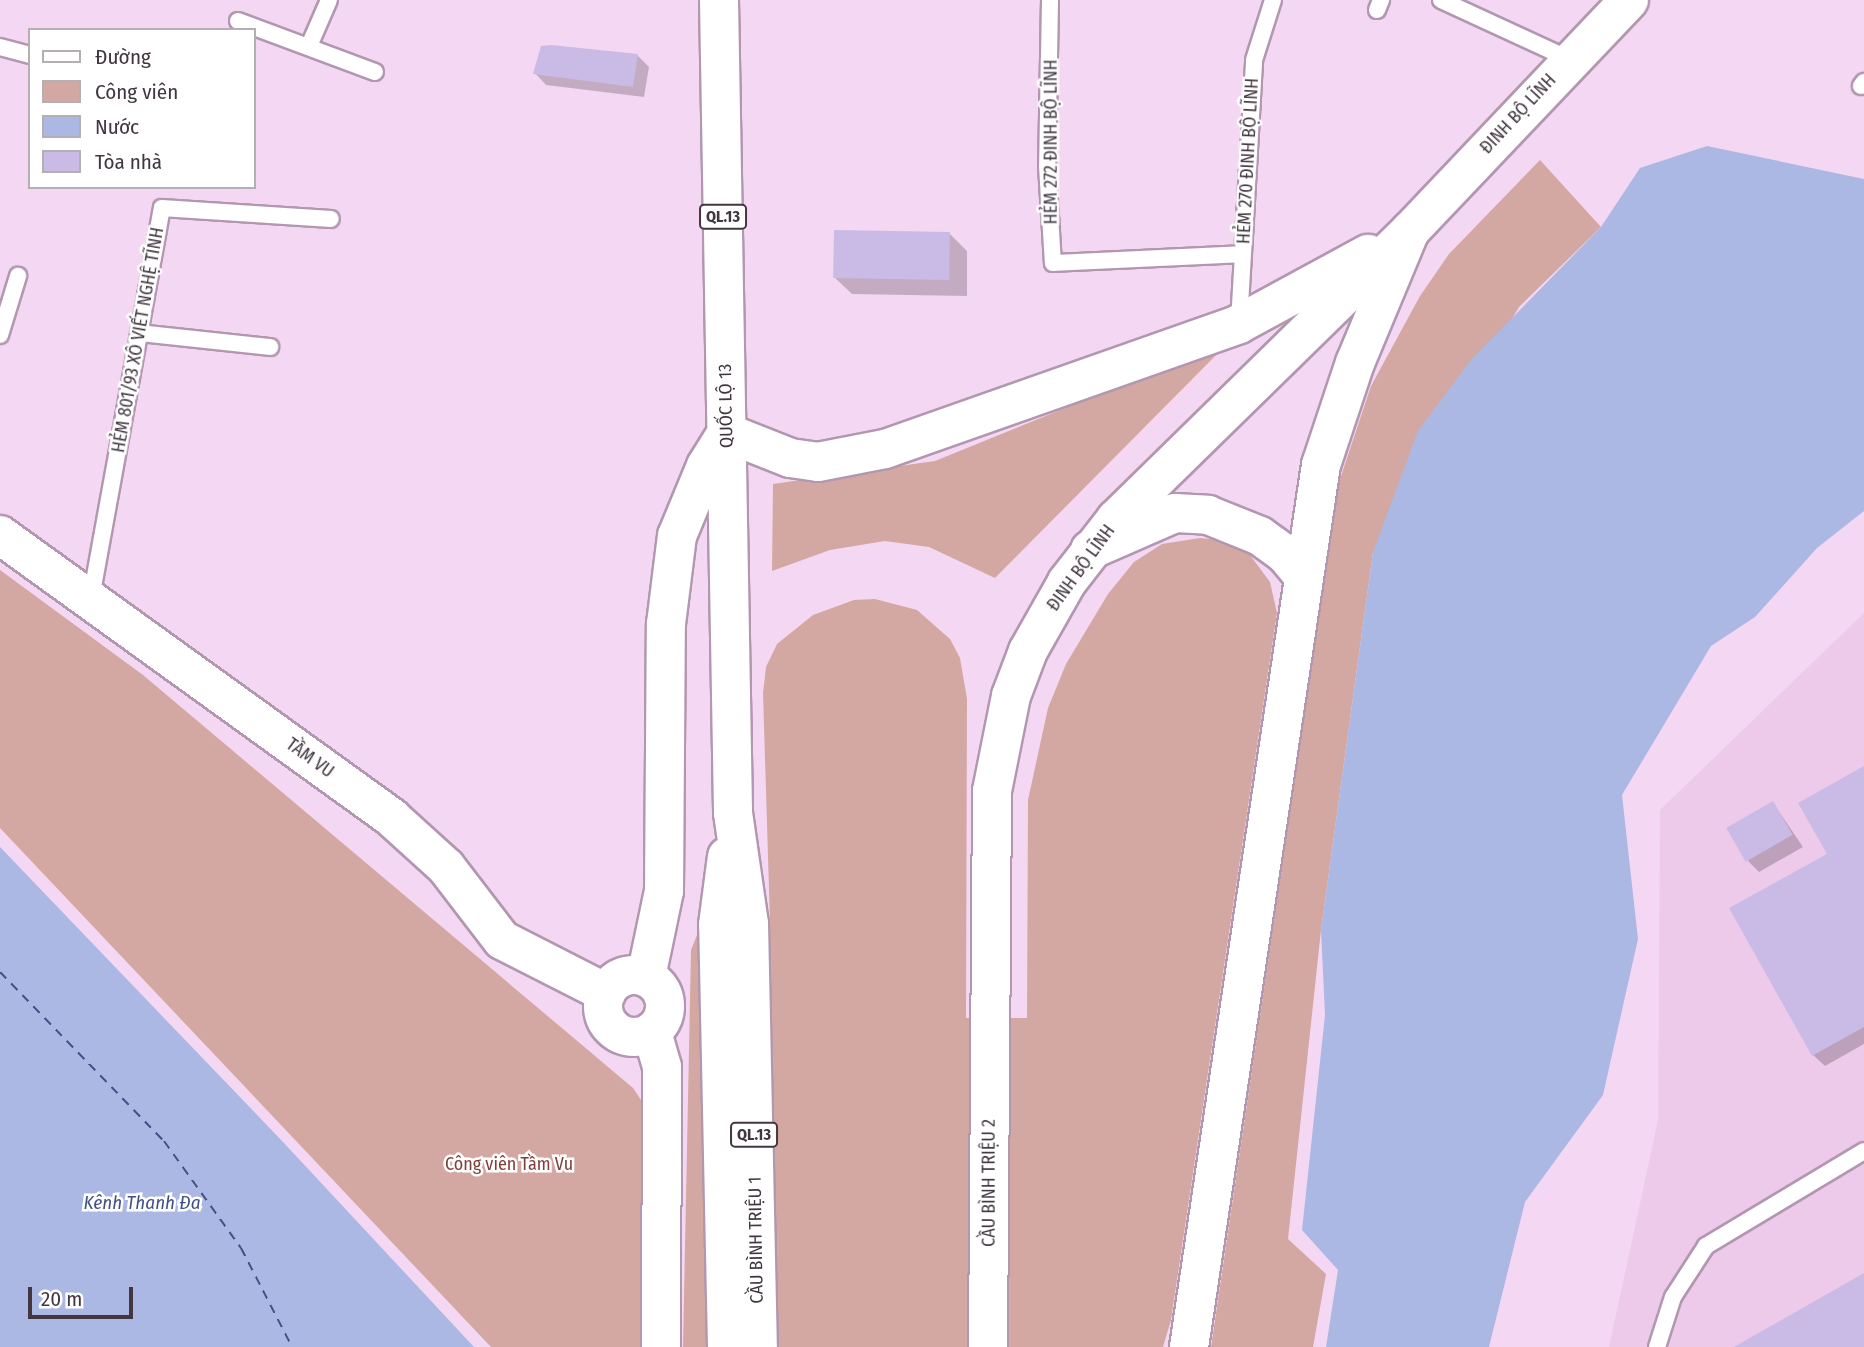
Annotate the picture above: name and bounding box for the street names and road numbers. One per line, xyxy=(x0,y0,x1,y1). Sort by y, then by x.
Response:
street label: HẺM 272 ĐINH BỘ LĨNH xyxy=(1040,60,1062,224)
street label: ĐINH BỘ LĨNH xyxy=(1476,70,1560,158)
street label: HẺM 270 ĐINH BỘ LĨNH xyxy=(1233,77,1263,245)
road number: QL.13 xyxy=(698,204,748,230)
street label: HẺM 801/93 XÔ VIẾT NGHỆ TĨNH xyxy=(108,226,168,454)
street label: QUỐC LỘ 13 xyxy=(714,364,738,448)
street label: ĐINH BỘ LĨNH xyxy=(1042,521,1120,615)
street label: TẦM VU xyxy=(282,733,338,783)
street label: CẦU BÌNH TRIỆU 2 xyxy=(978,1119,1000,1247)
road number: QL.13 xyxy=(730,1122,778,1148)
street label: CẦU BÌNH TRIỆU 1 xyxy=(744,1176,768,1304)

